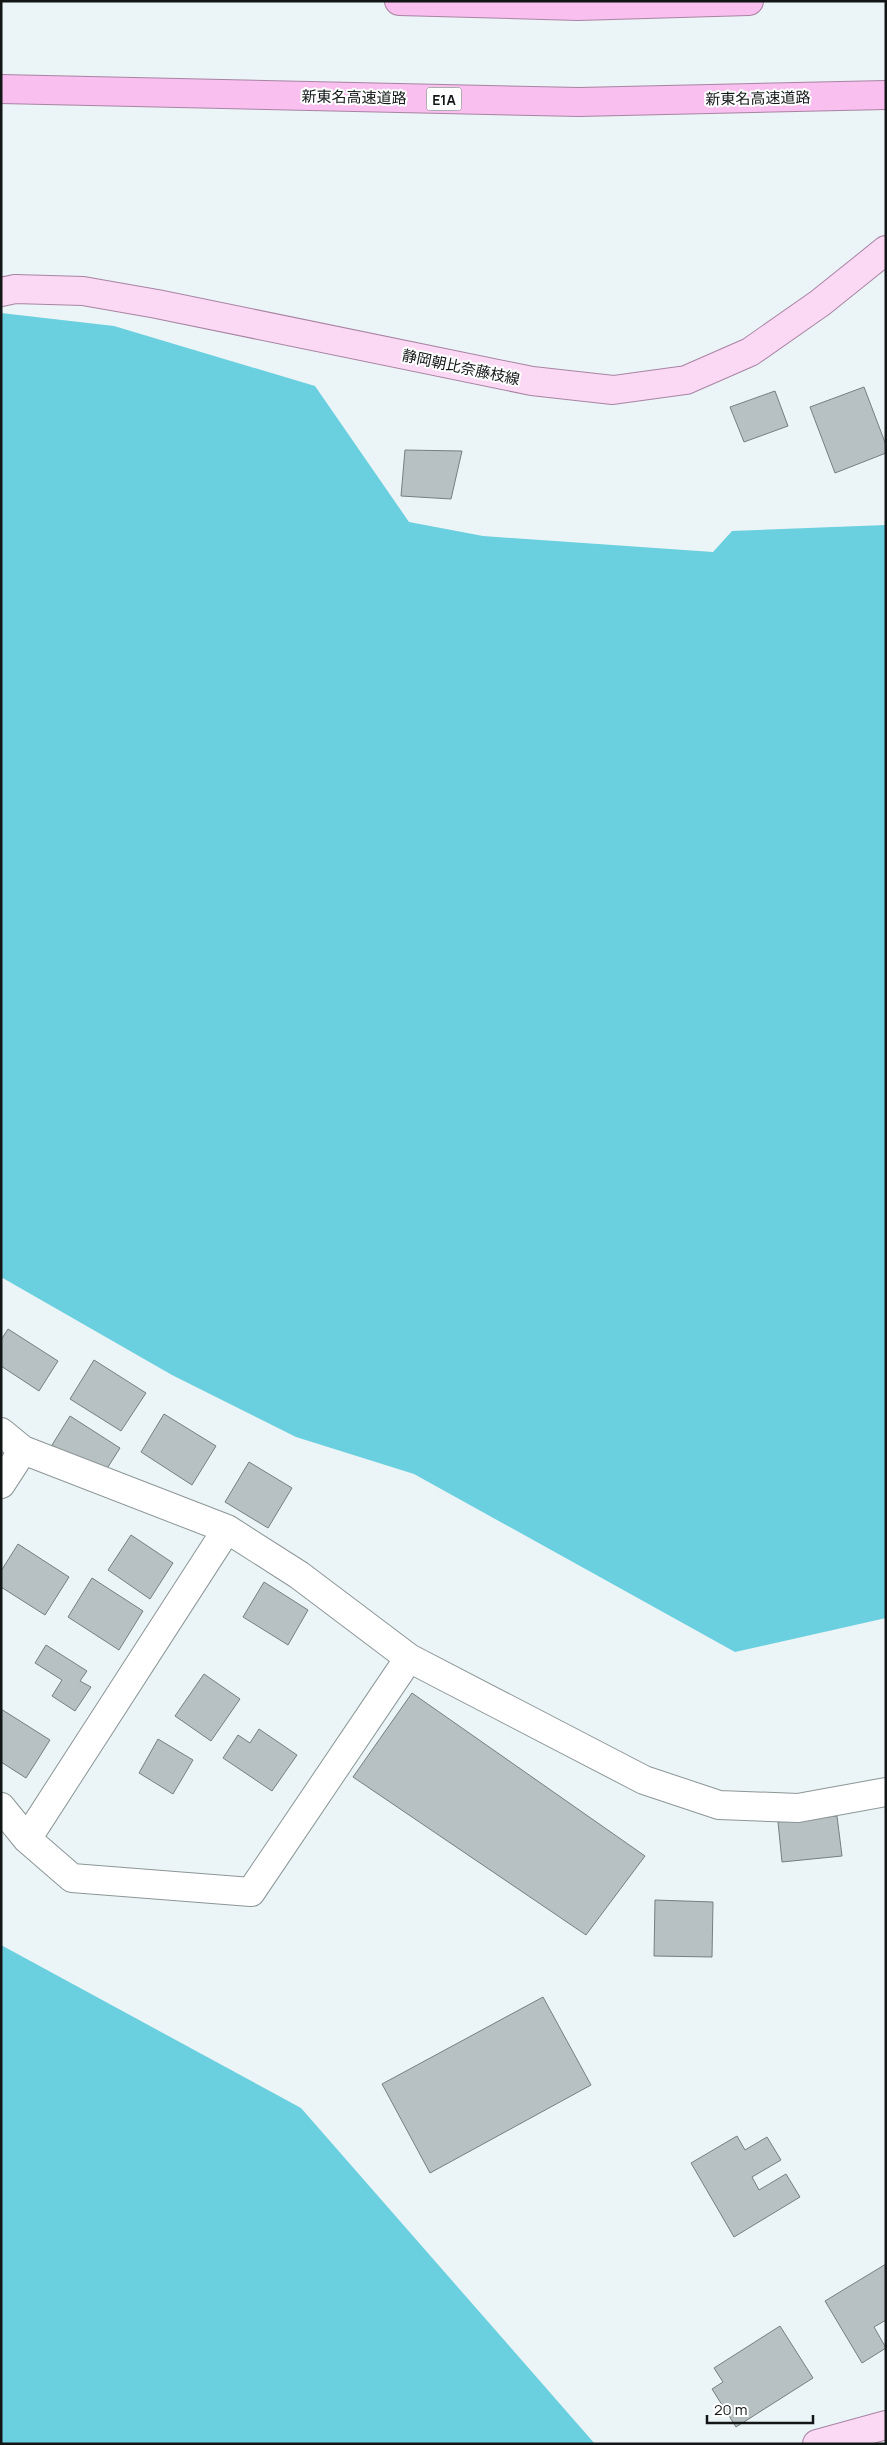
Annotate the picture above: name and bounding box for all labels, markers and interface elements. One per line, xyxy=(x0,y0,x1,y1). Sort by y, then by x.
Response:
street label: 新東名高速道路 xyxy=(301,86,407,108)
street label: 新東名高速道路 xyxy=(705,87,811,109)
road number: E1A xyxy=(426,88,462,110)
street label: 静岡朝比奈藤枝線 xyxy=(400,344,522,390)
scale bar xyxy=(707,2392,813,2424)
text: 20 m xyxy=(714,2399,747,2420)

